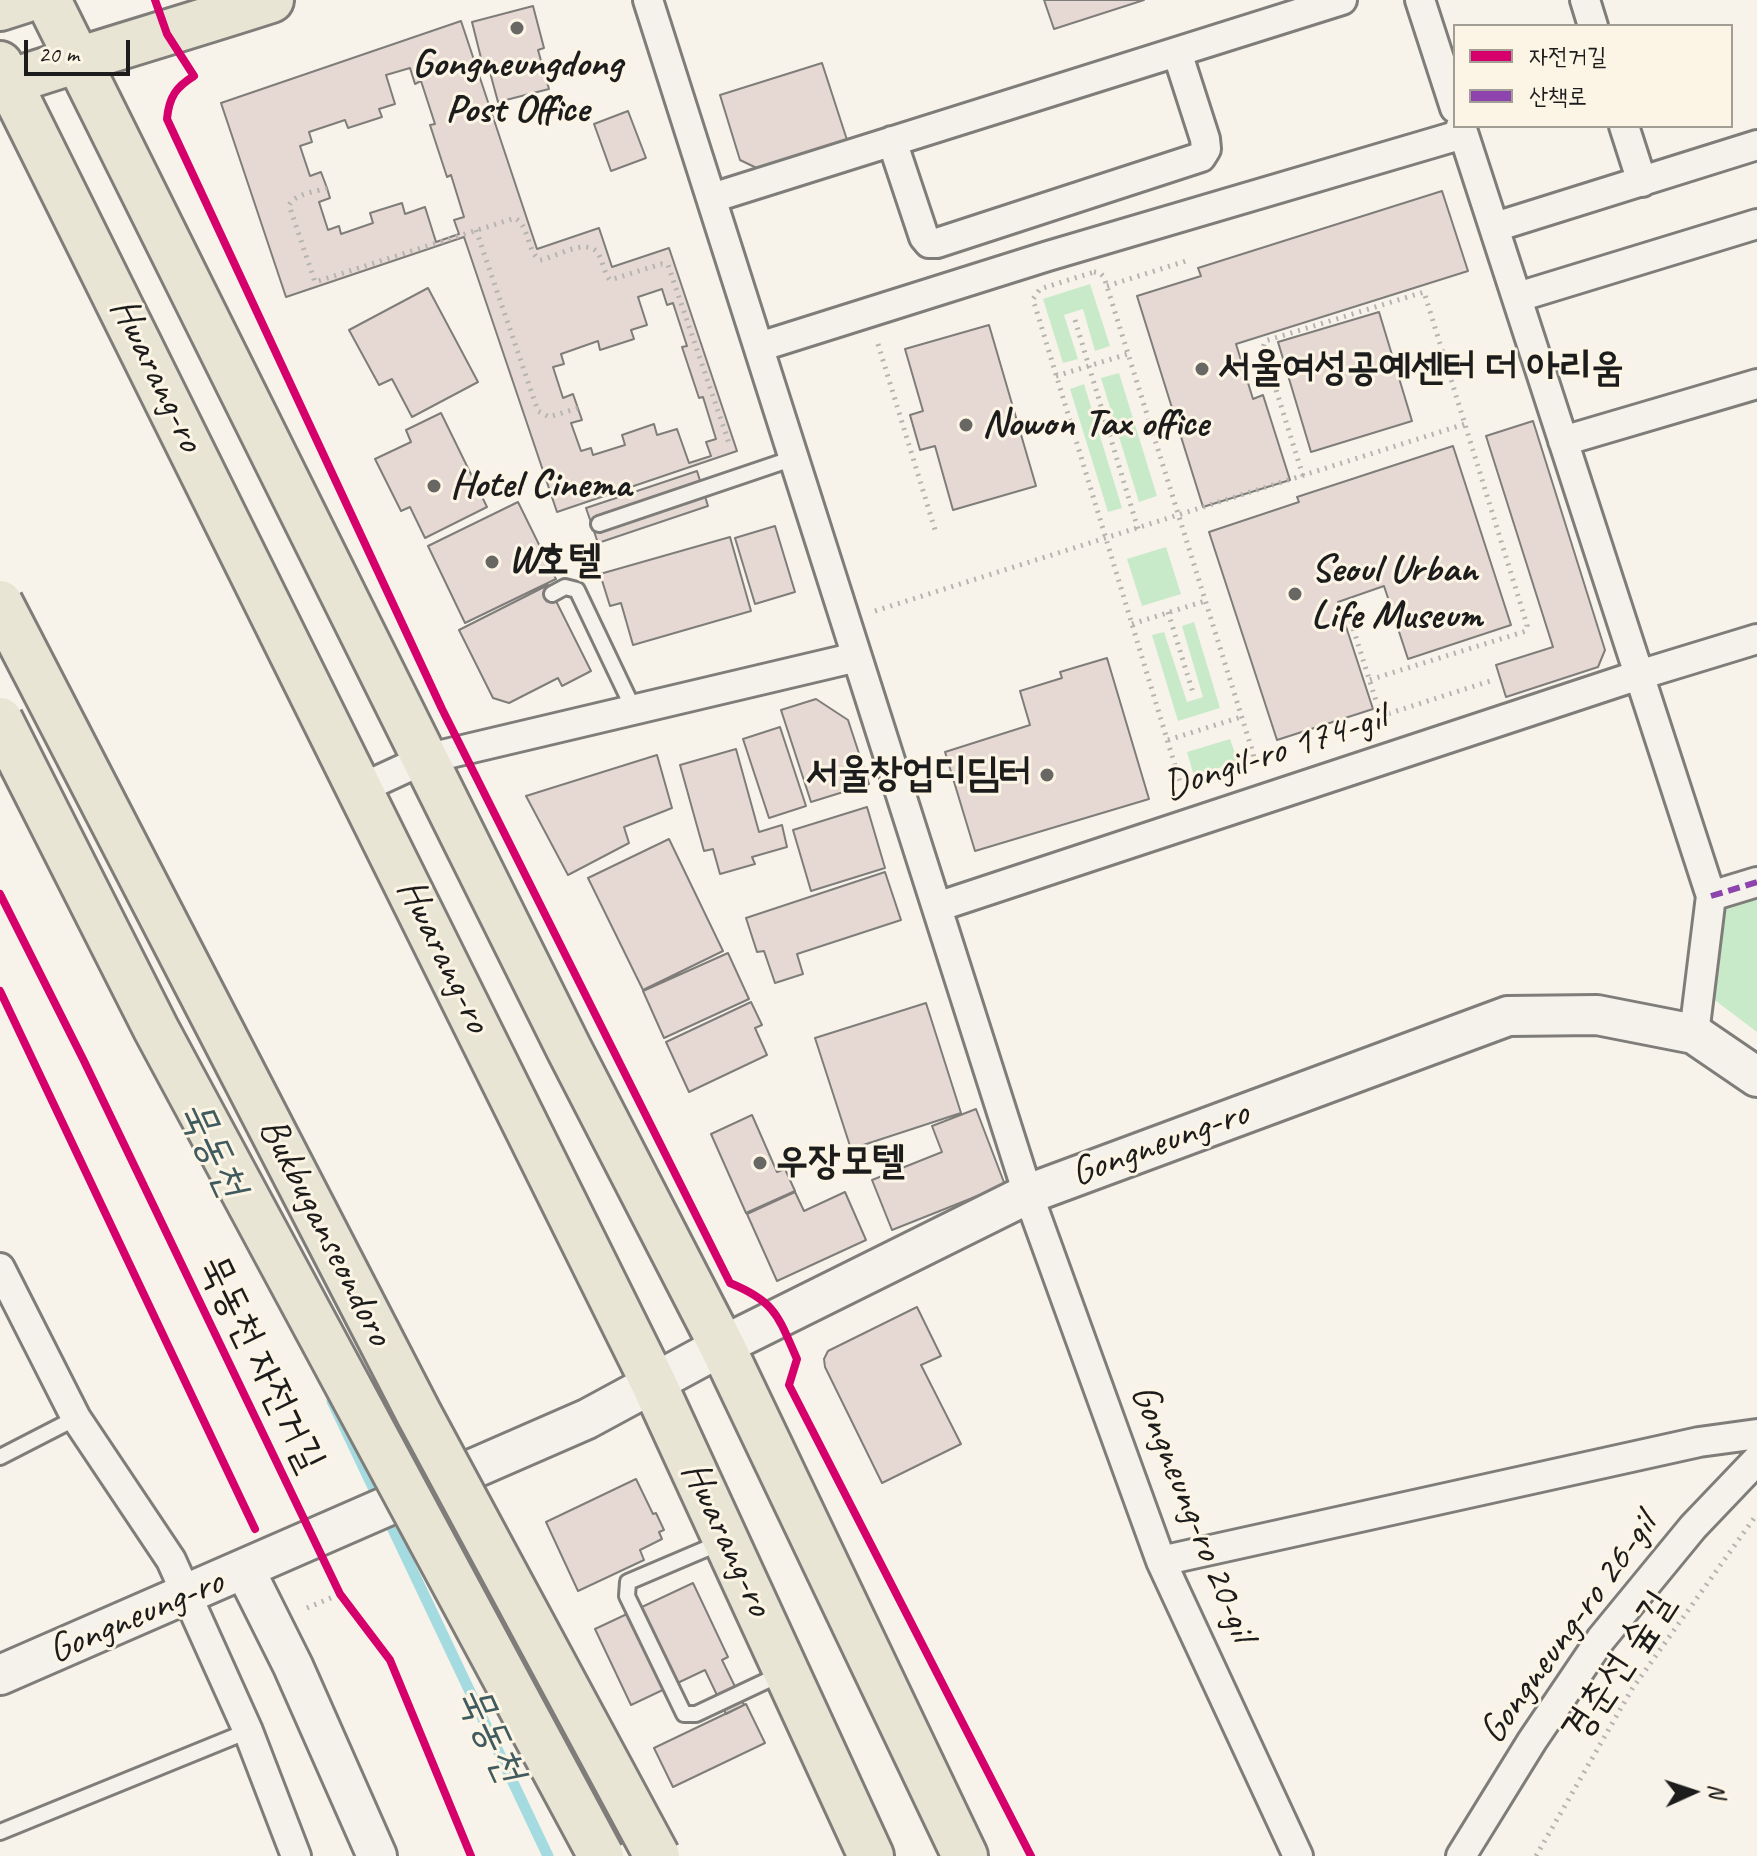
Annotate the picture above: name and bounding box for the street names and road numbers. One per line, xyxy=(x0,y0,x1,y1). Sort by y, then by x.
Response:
street label: Hwarang-ro xyxy=(98,290,214,460)
street label: Dongil-ro 174-gil xyxy=(1158,694,1392,812)
street label: Hwarang-ro xyxy=(385,871,501,1041)
street label: Gongneung-ro xyxy=(1065,1090,1255,1198)
street label: Bukbuganseondoro xyxy=(247,1110,403,1354)
street label: 묵동천 자전거길 xyxy=(188,1248,334,1480)
street label: Gongneung-ro 20-gil xyxy=(1119,1377,1265,1649)
street label: Hwarang-ro xyxy=(669,1454,783,1624)
street label: Gongneung-ro 26-gil xyxy=(1469,1504,1669,1754)
street label: Gongneung-ro xyxy=(41,1559,231,1675)
street label: 경춘선 숲길 xyxy=(1552,1582,1686,1752)

